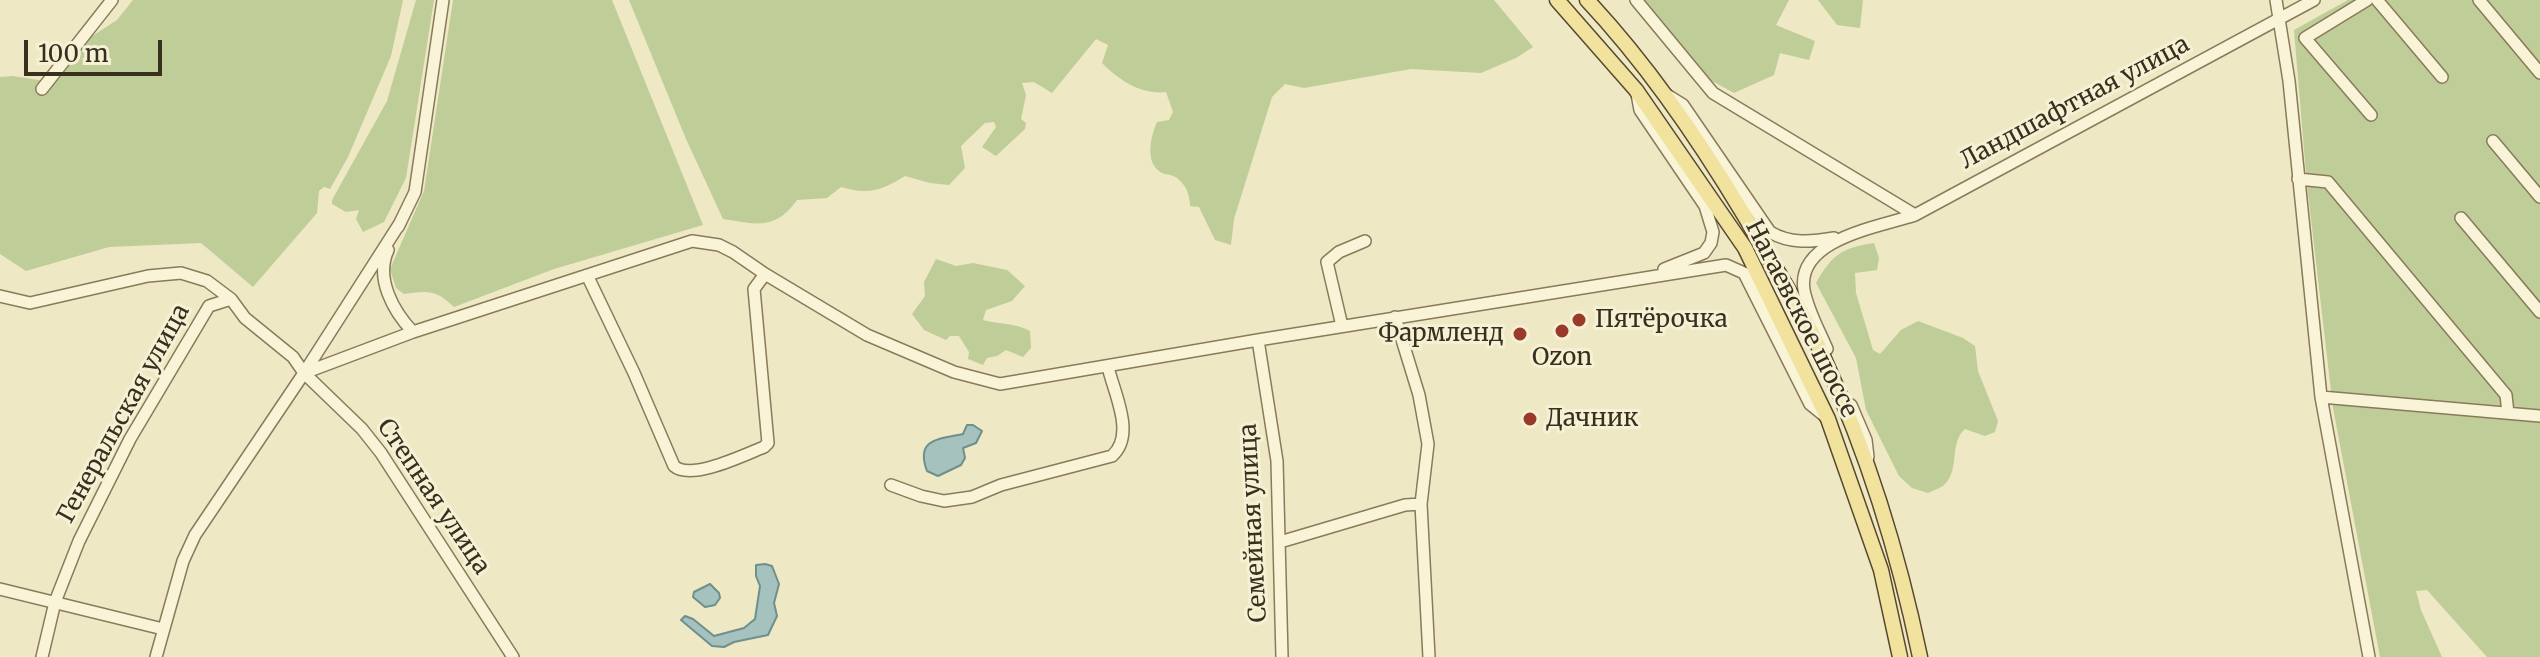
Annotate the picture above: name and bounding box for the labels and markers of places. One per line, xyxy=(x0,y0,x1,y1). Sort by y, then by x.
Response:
place label: Пятёрочка xyxy=(1595,306,1728,334)
marker: Пятёрочка xyxy=(1570,311,1588,329)
place label: Фармленд xyxy=(1378,320,1504,348)
marker: Ozon xyxy=(1553,322,1571,340)
marker: Фармленд xyxy=(1511,325,1529,343)
place label: Ozon xyxy=(1532,344,1592,372)
place label: Дачник xyxy=(1546,405,1639,433)
marker: Дачник xyxy=(1521,410,1539,428)

